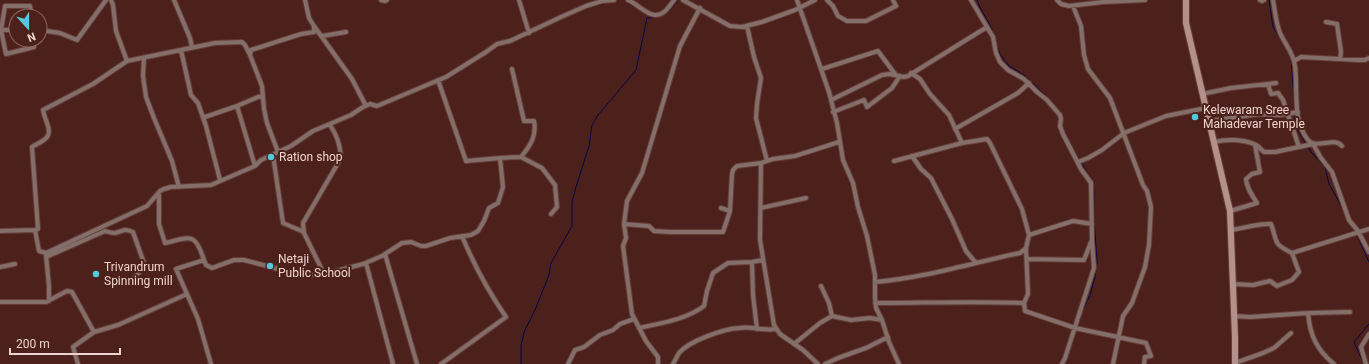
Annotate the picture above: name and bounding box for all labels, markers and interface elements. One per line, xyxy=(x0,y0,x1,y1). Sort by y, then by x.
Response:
north arrow xyxy=(8,8,48,48)
text: N xyxy=(25,29,37,44)
place label: Kelewaram Sree Mahadevar Temple xyxy=(1203,103,1305,131)
marker: Kelewaram Sree Mahadevar Temple xyxy=(1190,112,1200,122)
place label: Ration shop xyxy=(279,150,343,164)
marker: Ration shop xyxy=(266,152,276,162)
place label: Netaji Public School xyxy=(278,252,351,280)
place label: Trivandrum Spinning mill xyxy=(104,260,173,288)
marker: Netaji Public School xyxy=(265,261,275,271)
marker: Trivandrum Spinning mill xyxy=(91,269,101,279)
scale bar xyxy=(10,330,120,356)
text: 200 m xyxy=(16,337,50,351)

